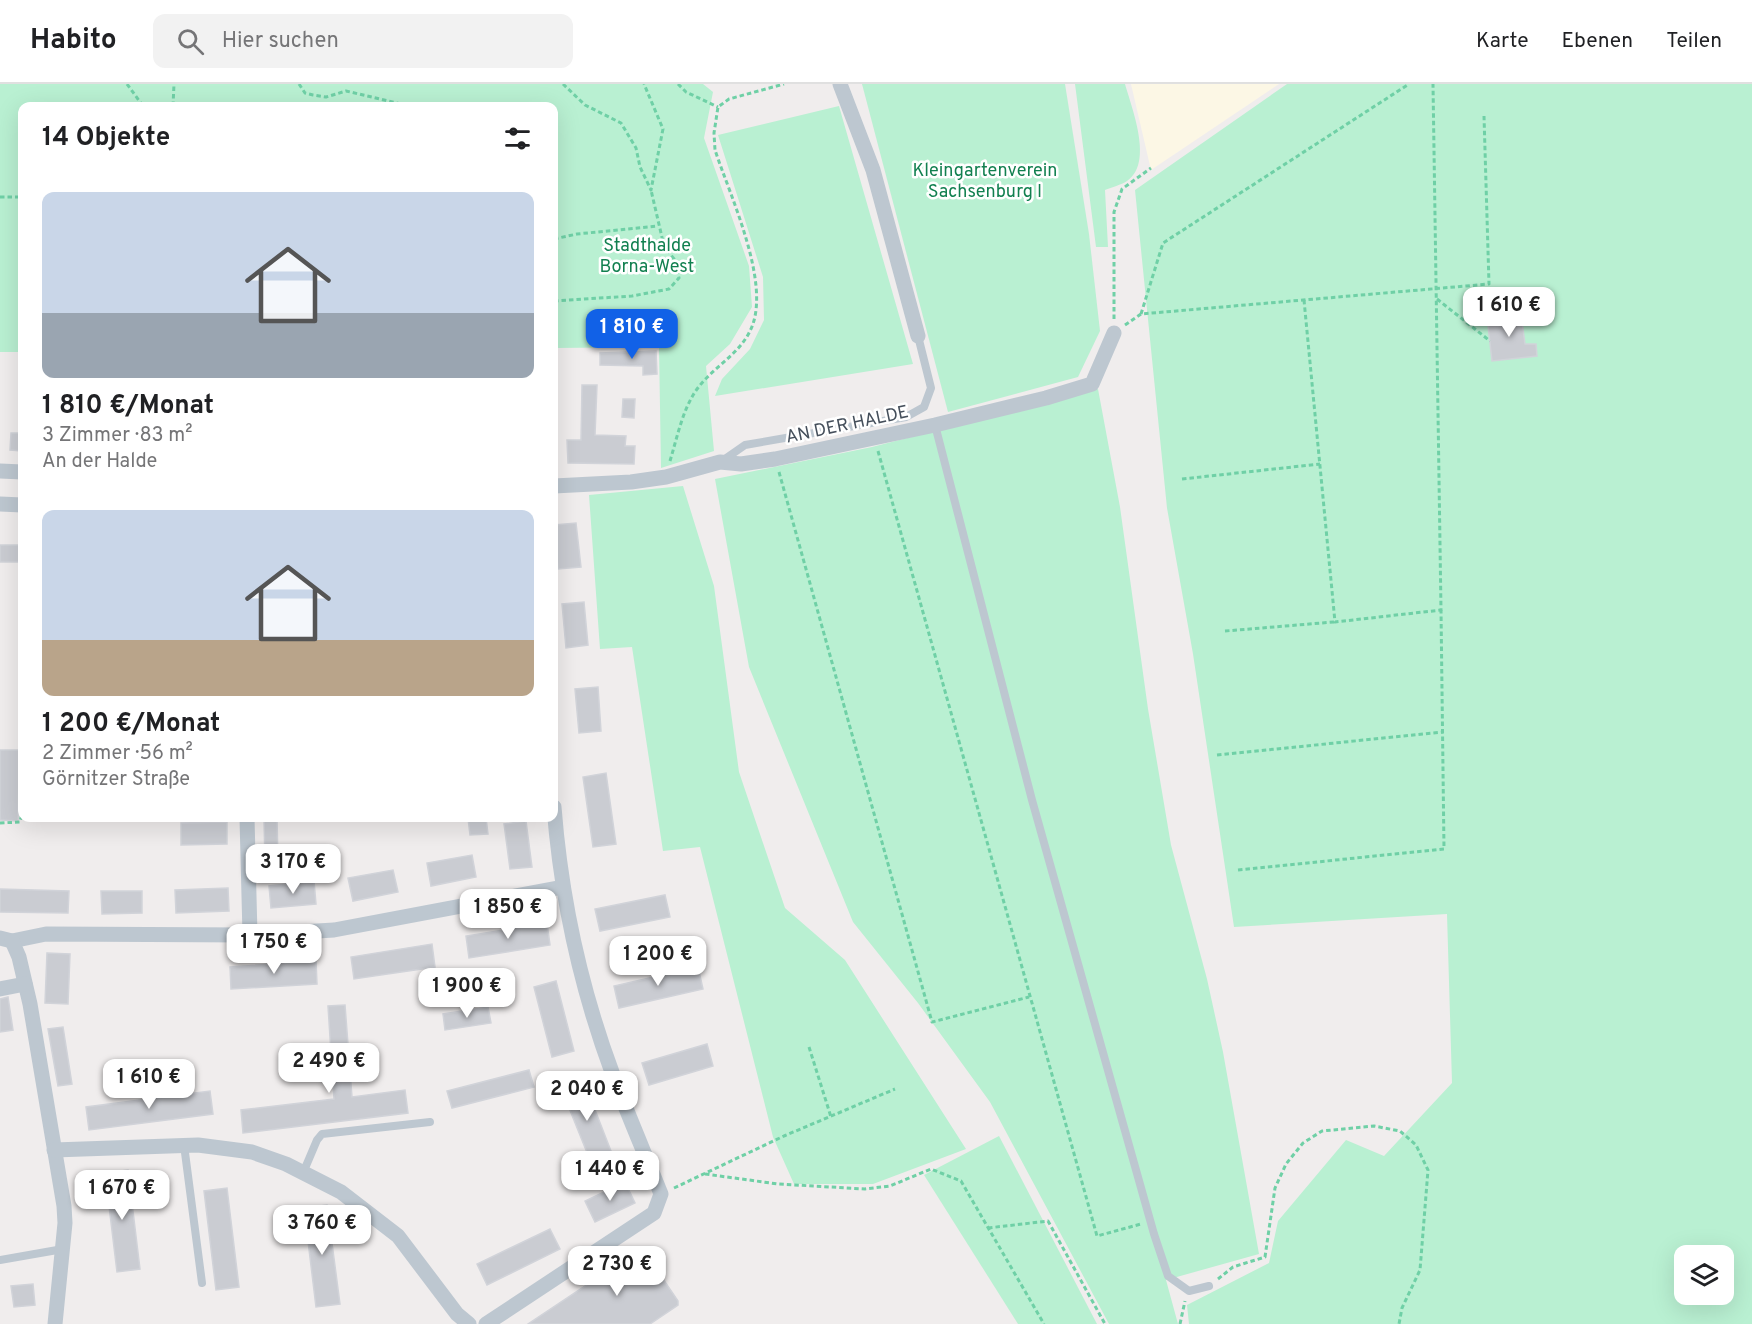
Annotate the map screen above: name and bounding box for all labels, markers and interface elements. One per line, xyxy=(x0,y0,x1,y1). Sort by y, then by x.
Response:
search box xyxy=(153,14,573,68)
text: Habito xyxy=(30,23,117,59)
icon: search xyxy=(174,25,207,58)
text: Hier suchen xyxy=(222,28,339,55)
text: Karte xyxy=(1476,28,1528,55)
text: Ebenen xyxy=(1561,28,1633,55)
text: Teilen xyxy=(1666,28,1722,55)
text: 14 Objekte xyxy=(42,122,170,155)
icon: filters xyxy=(501,122,534,155)
park label: Kleingartenverein Sachsenburg I xyxy=(912,160,1058,204)
icon: home xyxy=(234,231,342,339)
park label: Stadthalde Borna-West xyxy=(600,235,694,279)
pin: 1 610 € xyxy=(1454,287,1564,338)
text: 1 610 € xyxy=(1477,293,1541,319)
pin: 1 810 € xyxy=(577,309,687,360)
text: 1 810 € xyxy=(600,315,664,341)
text: 1 810 €/Monat xyxy=(42,390,214,423)
street label: AN DER HALDE xyxy=(784,401,911,450)
text: 3 Zimmer · 83 m² xyxy=(42,423,193,449)
text: An der Halde xyxy=(42,449,157,475)
icon: home xyxy=(234,549,342,657)
text: 1 200 €/Monat xyxy=(42,708,220,741)
text: 2 Zimmer · 56 m² xyxy=(42,741,193,767)
text: Görnitzer Straße xyxy=(42,767,190,793)
pin: 3 170 € xyxy=(238,844,348,895)
text: 3 170 € xyxy=(260,850,326,876)
pin: 1 850 € xyxy=(453,889,563,940)
text: 1 850 € xyxy=(474,895,542,921)
pin: 1 750 € xyxy=(219,924,329,975)
text: 1 750 € xyxy=(241,930,307,956)
pin: 1 200 € xyxy=(603,936,713,987)
text: 1 200 € xyxy=(623,942,693,968)
pin: 1 900 € xyxy=(412,968,522,1019)
text: 1 900 € xyxy=(432,974,502,1000)
pin: 2 490 € xyxy=(274,1043,384,1094)
text: 2 490 € xyxy=(292,1049,366,1075)
pin: 1 610 € xyxy=(94,1059,204,1110)
text: 1 610 € xyxy=(117,1065,181,1091)
pin: 2 040 € xyxy=(532,1071,642,1122)
text: 2 040 € xyxy=(550,1077,624,1103)
pin: 1 440 € xyxy=(555,1151,665,1202)
text: 1 440 € xyxy=(575,1157,645,1183)
pin: 1 670 € xyxy=(67,1170,177,1221)
text: 1 670 € xyxy=(89,1176,155,1202)
pin: 3 760 € xyxy=(267,1205,377,1256)
text: 3 760 € xyxy=(287,1211,357,1237)
map controls xyxy=(1674,1245,1734,1305)
button: layers xyxy=(1674,1245,1734,1305)
pin: 2 730 € xyxy=(562,1246,672,1297)
text: 2 730 € xyxy=(582,1252,652,1278)

